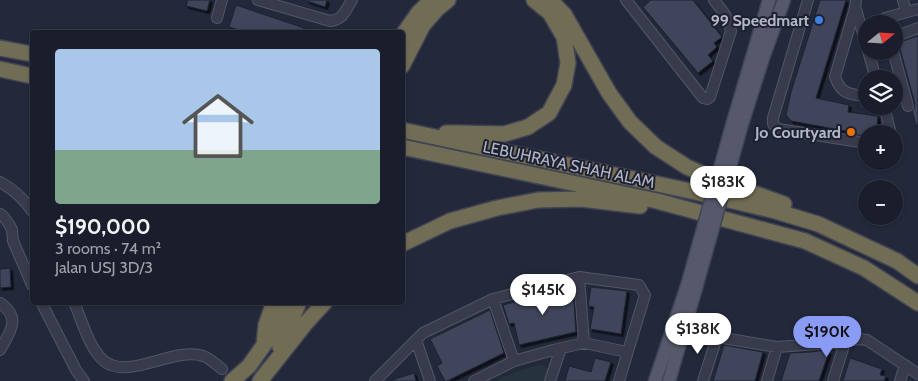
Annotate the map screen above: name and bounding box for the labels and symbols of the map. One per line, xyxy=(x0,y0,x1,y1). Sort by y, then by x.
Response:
place label: 99 Speedmart xyxy=(711,11,809,30)
marker: 99 Speedmart xyxy=(813,14,825,26)
north arrow xyxy=(858,15,902,60)
place label: Jo Courtyard xyxy=(754,123,841,142)
marker: Jo Courtyard xyxy=(845,126,857,138)
street label: LEBUHRAYA SHAH ALAM xyxy=(481,137,657,192)
pin: $183K xyxy=(688,166,758,208)
pin: $145K xyxy=(508,274,578,316)
pin: $138K xyxy=(663,312,733,355)
pin: $190K xyxy=(792,316,862,358)

